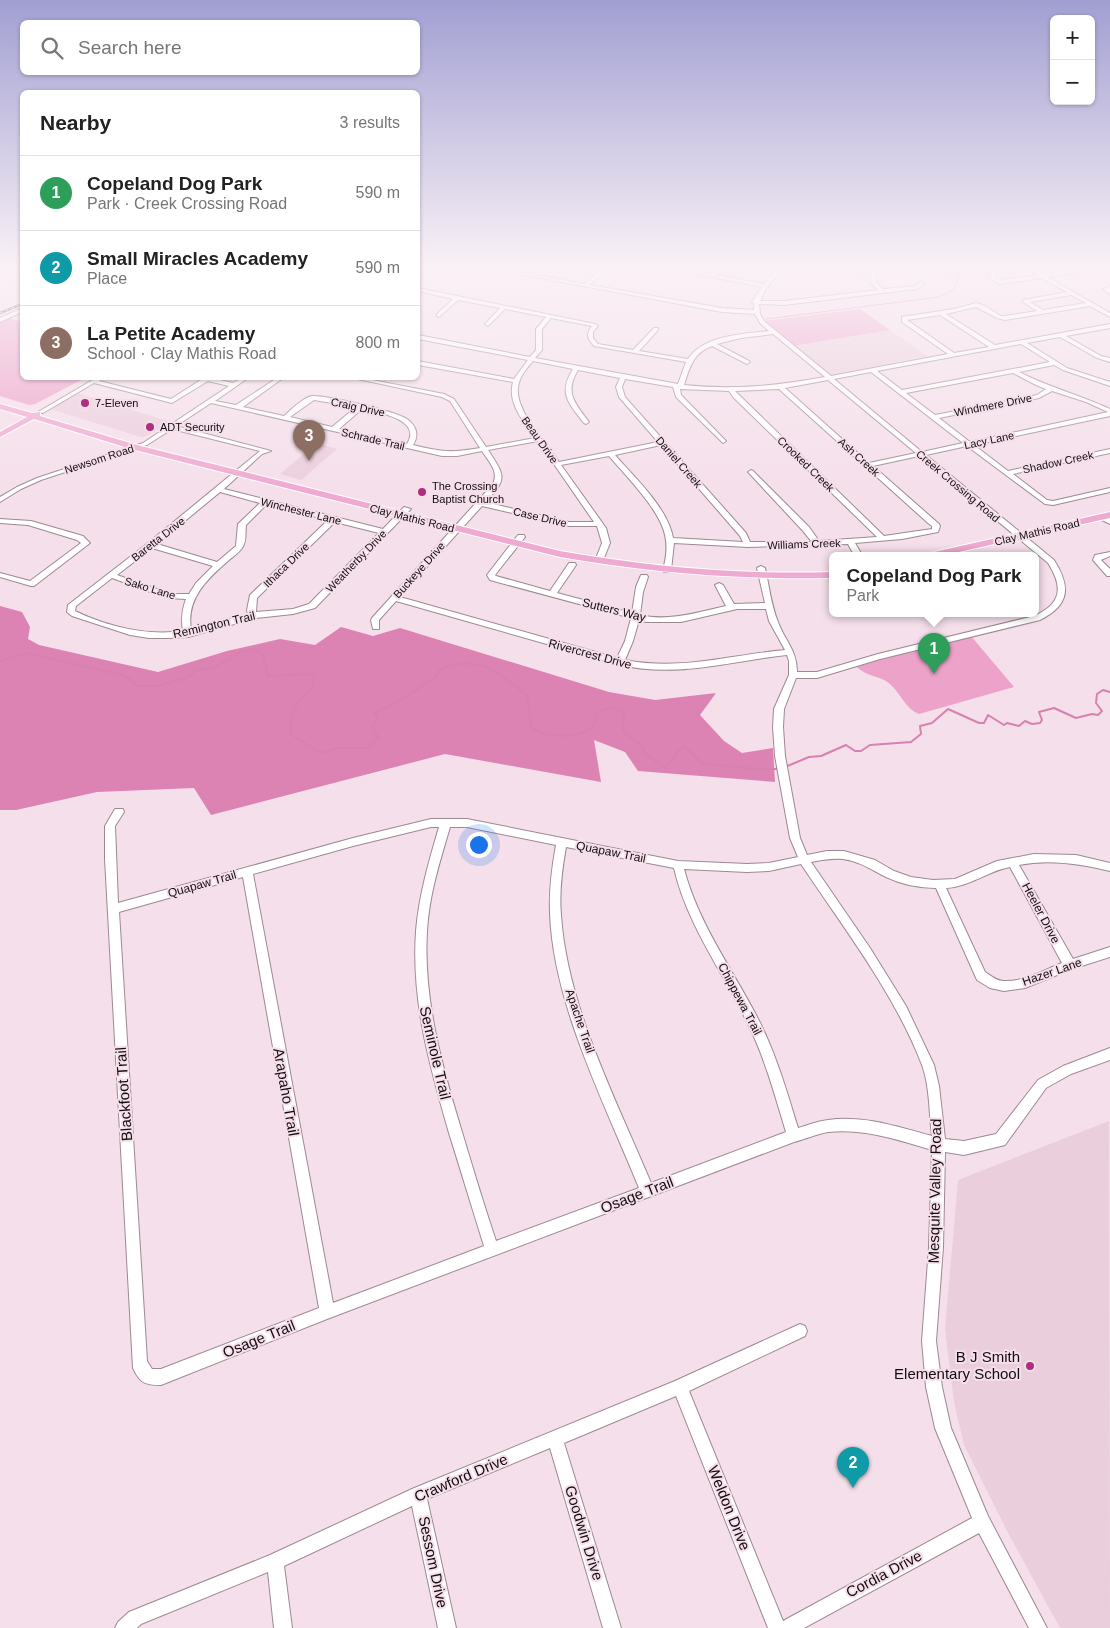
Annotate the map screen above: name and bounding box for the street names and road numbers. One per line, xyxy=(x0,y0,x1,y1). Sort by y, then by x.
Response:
street label: Windmere Drive xyxy=(953,392,1033,418)
street label: Craig Drive xyxy=(330,395,386,419)
street label: Beau Drive xyxy=(519,414,561,466)
street label: Schrade Trail xyxy=(340,426,406,452)
street label: Lacy Lane xyxy=(963,429,1015,451)
street label: Daniel Creek xyxy=(654,434,705,490)
street label: Crooked Creek xyxy=(775,434,837,494)
street label: Ash Creek xyxy=(836,435,882,479)
street label: Newsom Road xyxy=(63,442,135,476)
street label: Creek Crossing Road xyxy=(914,448,1002,524)
street label: Shadow Creek xyxy=(1021,449,1095,475)
street label: Winchester Lane xyxy=(260,495,342,527)
street label: Clay Mathis Road xyxy=(368,502,456,534)
street label: Case Drive xyxy=(512,505,568,529)
street label: Baretta Drive xyxy=(129,515,187,563)
street label: Clay Mathis Road xyxy=(993,516,1081,548)
street label: Weatherby Drive xyxy=(323,527,389,595)
street label: Williams Creek xyxy=(767,537,841,551)
street label: Ithaca Drive xyxy=(261,540,311,590)
street label: Buckeye Drive xyxy=(391,540,447,600)
street label: Sako Lane xyxy=(123,575,177,601)
street label: Sutters Way xyxy=(581,595,647,625)
street label: Remington Trail xyxy=(171,609,257,641)
street label: Rivercrest Drive xyxy=(547,636,633,672)
street label: Quapaw Trail xyxy=(575,838,647,866)
street label: Quapaw Trail xyxy=(166,868,238,900)
street label: Heeler Drive xyxy=(1019,880,1063,946)
street label: Hazer Lane xyxy=(1020,955,1084,989)
street label: Chippewa Trail xyxy=(715,961,765,1037)
street label: Apache Trail xyxy=(563,987,597,1055)
street label: Seminole Trail xyxy=(417,1005,454,1101)
street label: Blackfoot Trail xyxy=(112,1046,135,1142)
street label: Arapaho Trail xyxy=(270,1047,303,1137)
street label: Mesquite Valley Road xyxy=(925,1118,944,1264)
street label: Osage Trail xyxy=(598,1173,676,1216)
street label: Osage Trail xyxy=(220,1316,298,1361)
street label: Crawford Drive xyxy=(411,1450,510,1505)
street label: Weldon Drive xyxy=(705,1463,754,1553)
street label: Goodwin Drive xyxy=(562,1483,607,1582)
street label: Sessom Drive xyxy=(415,1514,452,1609)
street label: Cordia Drive xyxy=(843,1546,925,1601)

